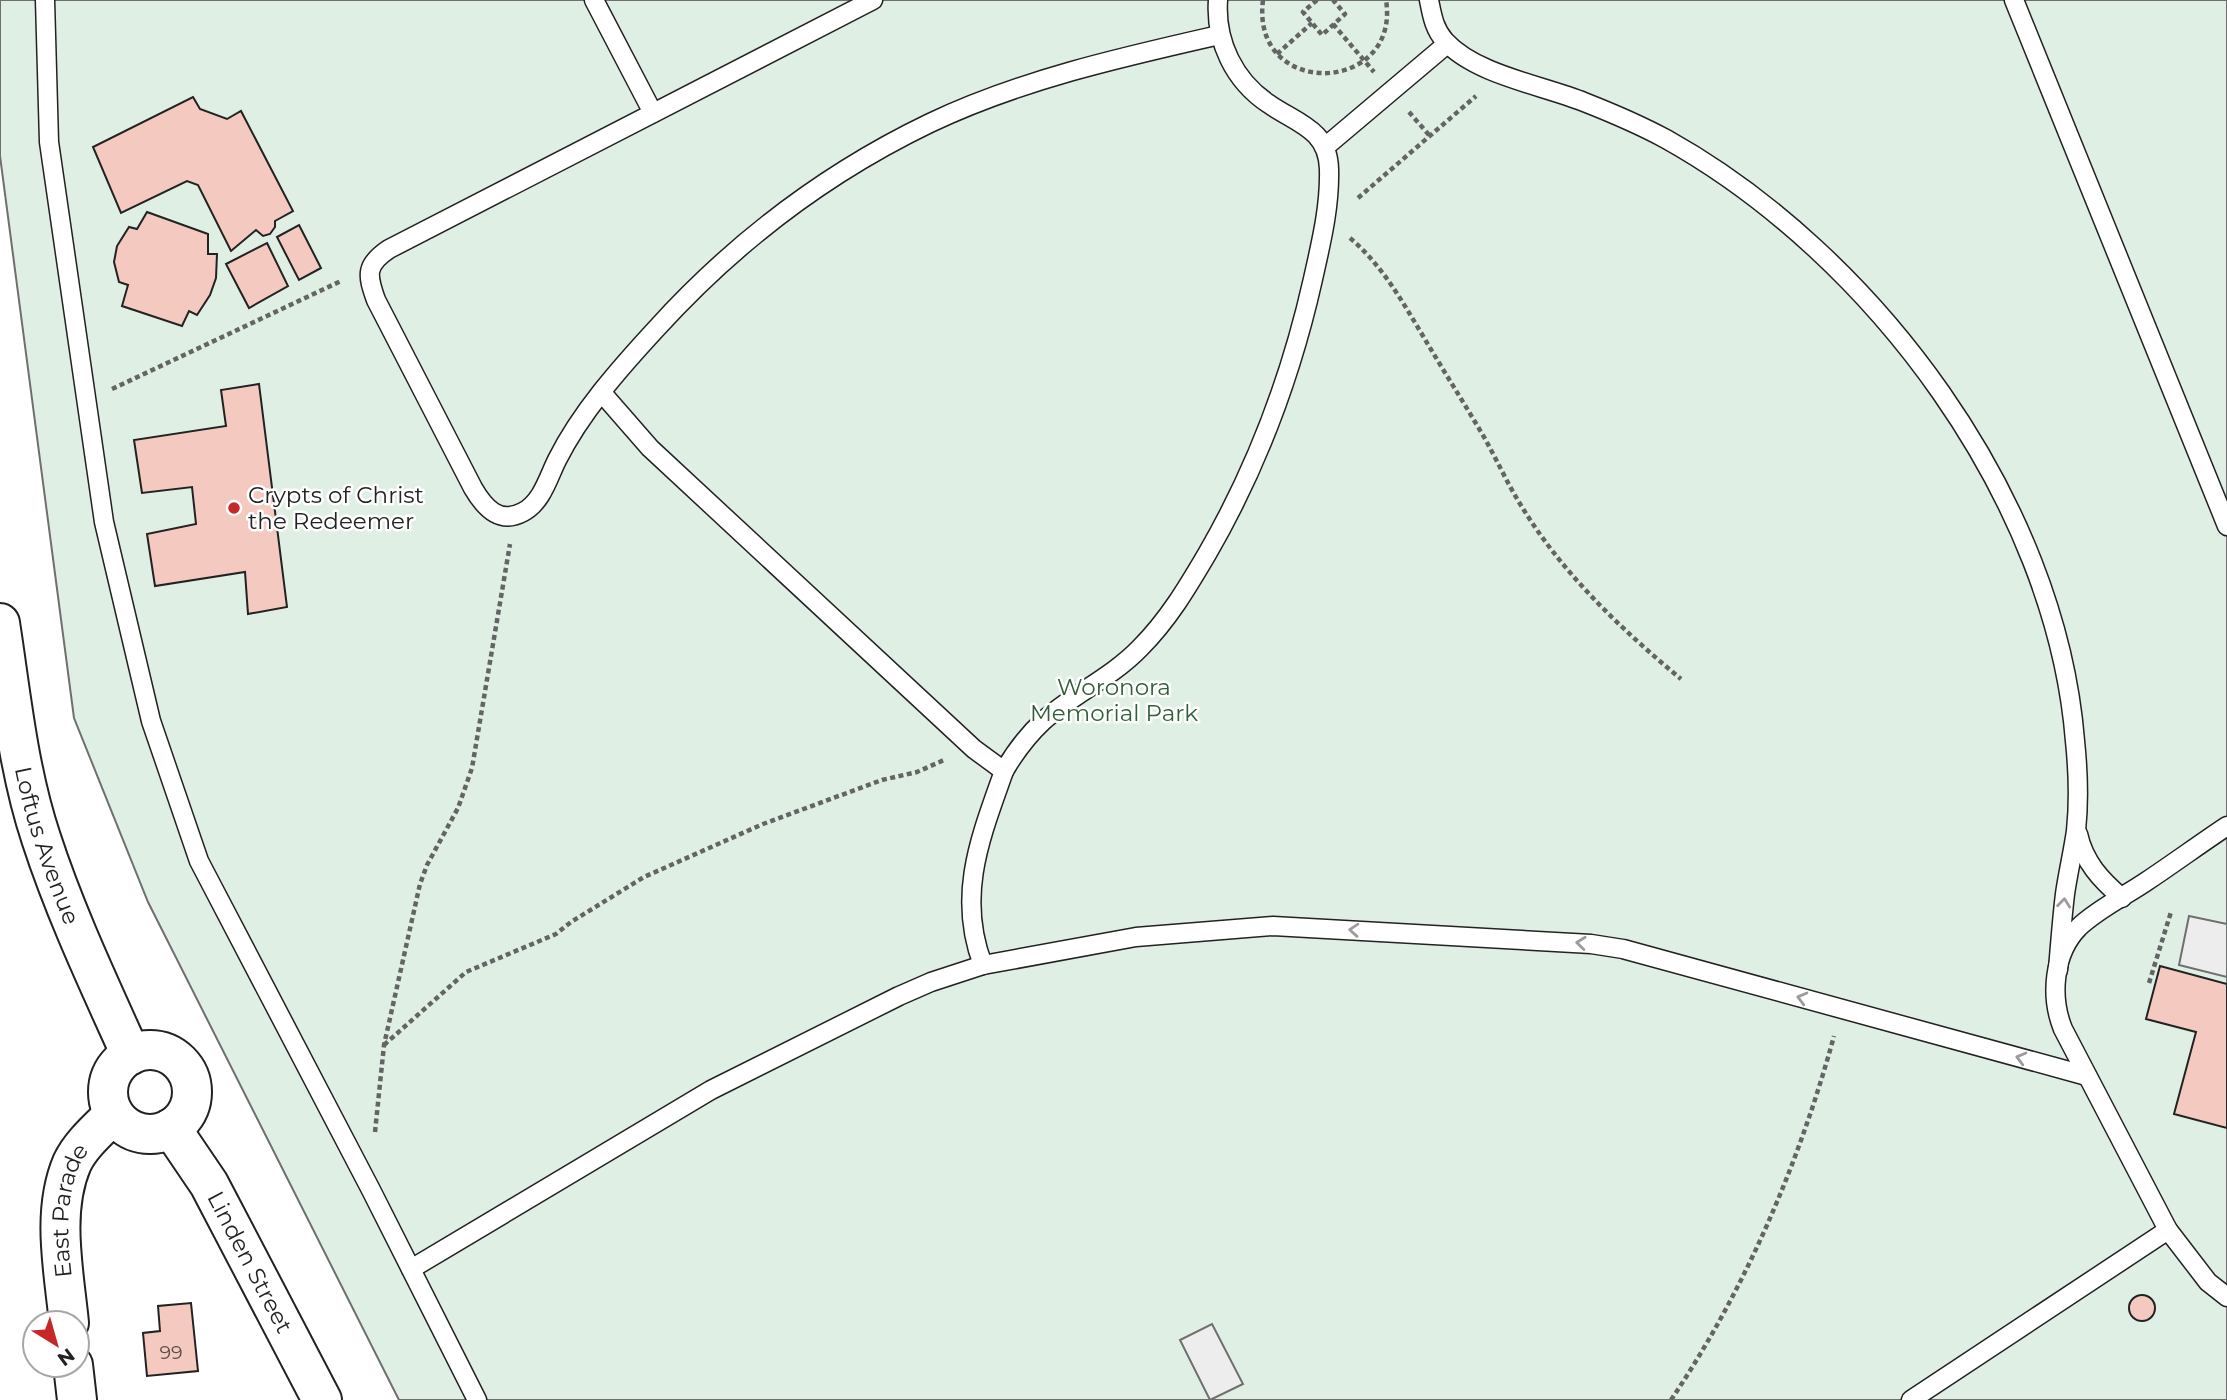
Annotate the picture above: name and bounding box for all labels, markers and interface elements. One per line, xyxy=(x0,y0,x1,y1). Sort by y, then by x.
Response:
place label: Crypts of Christ the Redeemer xyxy=(248,481,424,535)
marker: Crypts of Christ the Redeemer xyxy=(226,500,242,516)
park label: Woronora Memorial Park xyxy=(1030,673,1198,727)
street label: Loftus Avenue xyxy=(9,764,86,929)
one-way arrow xyxy=(2057,897,2072,908)
one-way arrow xyxy=(1348,923,1359,938)
one-way arrow xyxy=(1575,936,1586,951)
one-way arrow xyxy=(1796,991,1808,1006)
one-way arrow xyxy=(2015,1052,2027,1066)
street label: East Parade xyxy=(46,1138,94,1279)
street label: Linden Street xyxy=(201,1187,299,1338)
north arrow xyxy=(21,1309,91,1379)
house number: 99 xyxy=(159,1341,183,1364)
text: N xyxy=(53,1343,79,1371)

